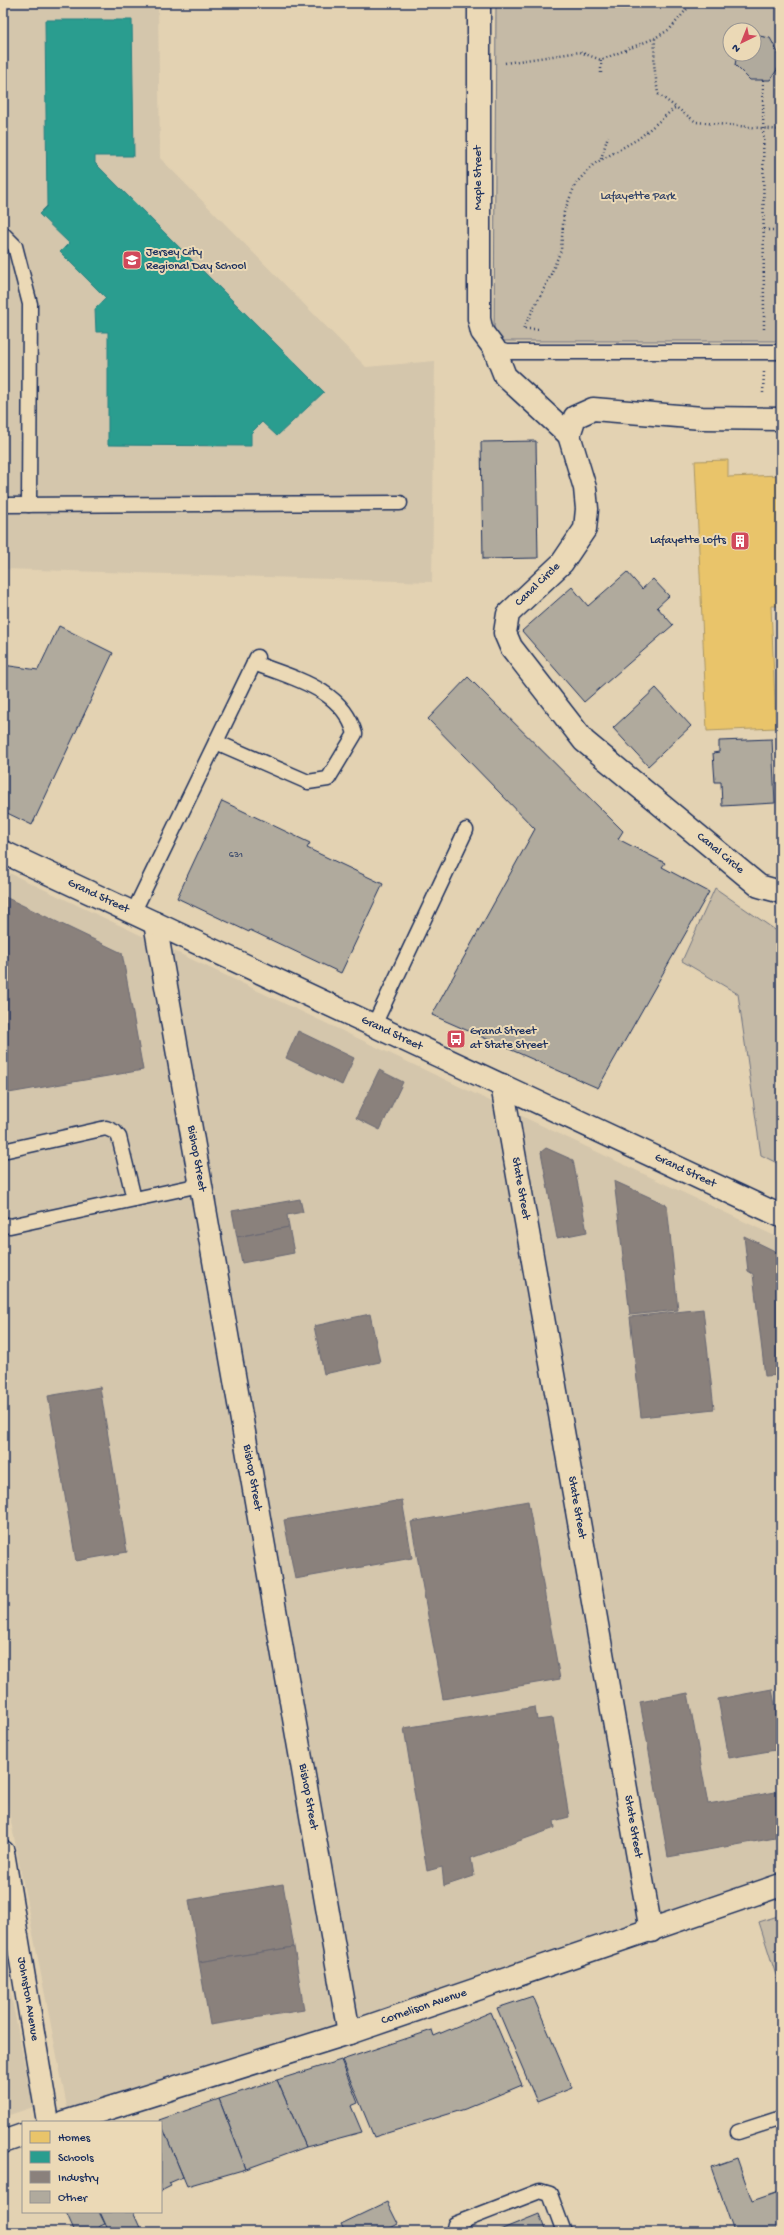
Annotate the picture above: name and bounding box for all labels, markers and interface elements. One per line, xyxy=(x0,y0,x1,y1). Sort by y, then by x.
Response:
north arrow xyxy=(722,22,762,62)
text: N xyxy=(730,41,743,55)
street label: Maple Street xyxy=(472,145,486,210)
park label: Lafayette Park xyxy=(600,190,677,204)
place label: Jersey City Regional Day School xyxy=(146,246,247,274)
school or university icon: Jersey City Regional Day School xyxy=(121,249,143,271)
building icon: Lafayette Lofts xyxy=(729,530,751,552)
place label: Lafayette Lofts xyxy=(650,534,727,548)
street label: Canal Circle xyxy=(513,560,564,610)
street label: Canal Circle xyxy=(693,830,747,878)
house number: 631 xyxy=(229,849,243,861)
street label: Grand Street xyxy=(65,876,132,917)
street label: Grand Street xyxy=(359,1013,425,1055)
place label: Grand Street at State Street xyxy=(470,1025,549,1053)
bus stop icon: Grand Street at State Street xyxy=(445,1028,467,1050)
street label: Bishop Street xyxy=(183,1123,209,1194)
street label: Grand Street xyxy=(652,1151,719,1192)
street label: State Street xyxy=(508,1156,533,1222)
street label: Bishop Street xyxy=(239,1443,265,1513)
street label: State Street xyxy=(564,1475,589,1541)
street label: Bishop Street xyxy=(295,1762,321,1832)
street label: State Street xyxy=(620,1794,645,1860)
street label: Johnston Avenue xyxy=(14,1956,42,2043)
street label: Cornelison Avenue xyxy=(379,1986,469,2028)
legend xyxy=(22,2121,162,2213)
text: Homes xyxy=(58,2132,91,2146)
text: Schools xyxy=(58,2152,94,2166)
text: Industry xyxy=(58,2172,99,2186)
text: Other xyxy=(58,2192,89,2206)

